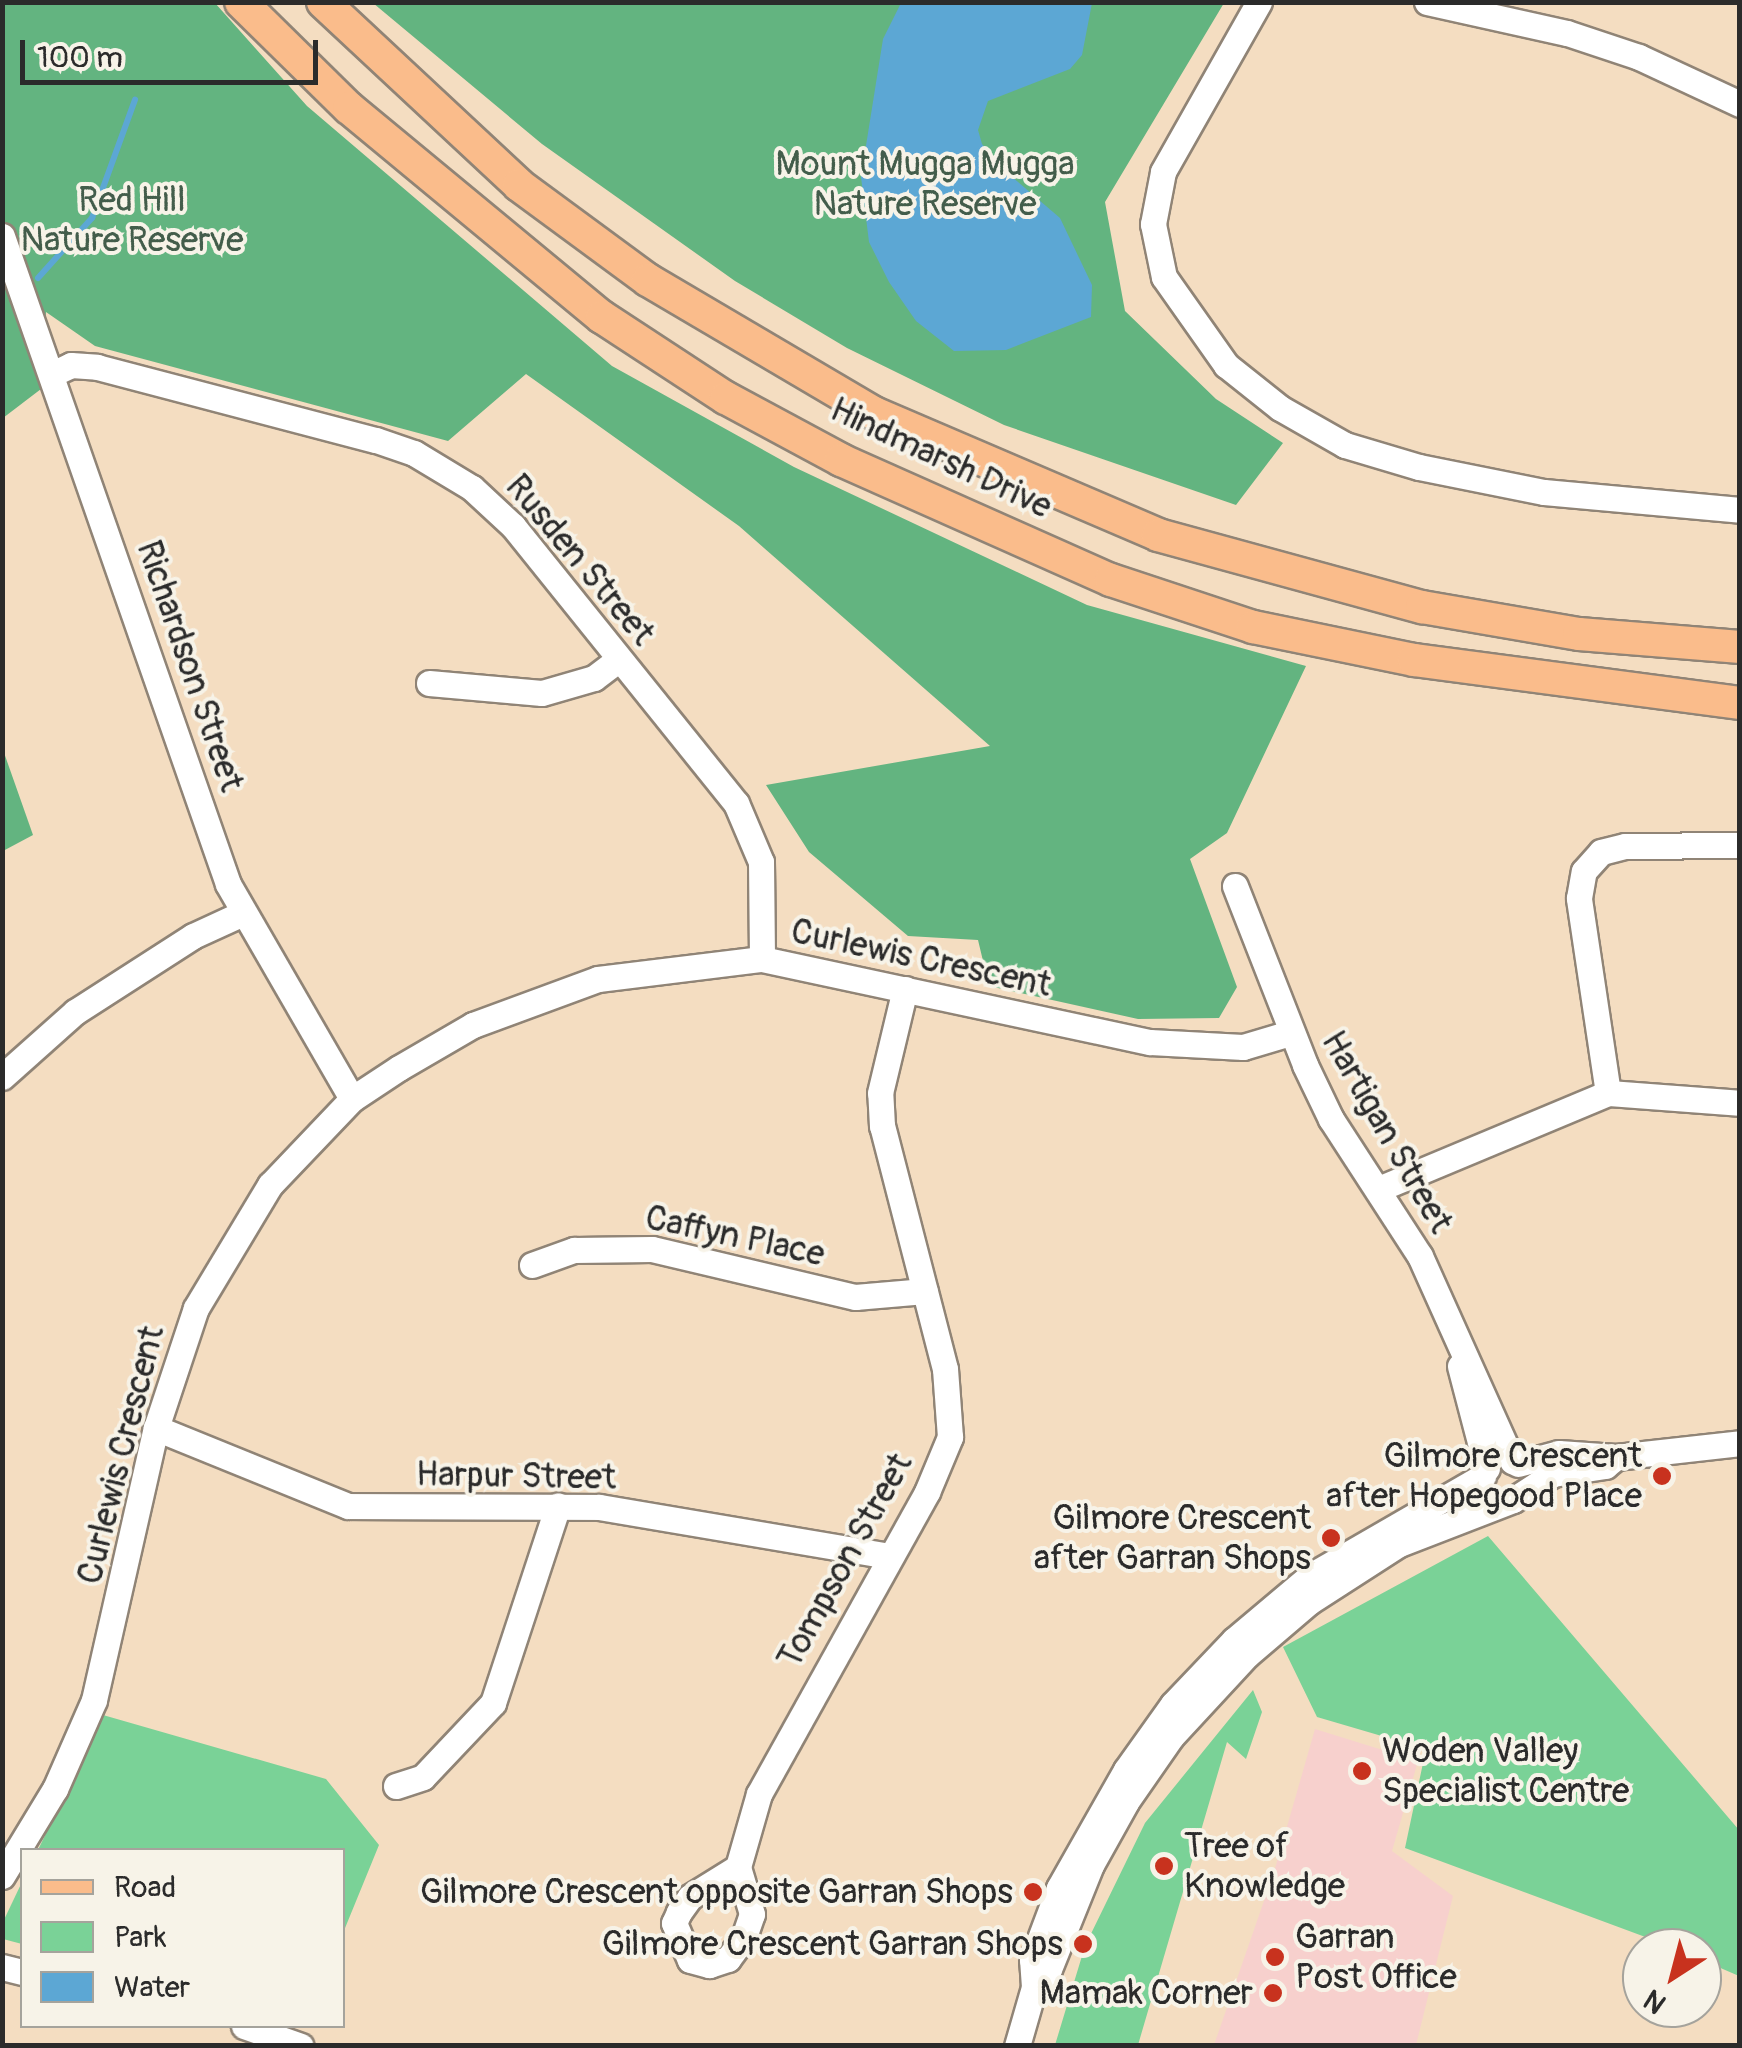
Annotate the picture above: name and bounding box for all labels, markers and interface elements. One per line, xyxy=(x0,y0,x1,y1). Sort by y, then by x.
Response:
scale bar xyxy=(25,20,322,82)
text: 100 m xyxy=(37,39,123,76)
park label: Mount Mugga Mugga Nature Reserve xyxy=(776,143,1074,225)
park label: Red Hill Nature Reserve xyxy=(20,179,244,261)
street label: Hindmarsh Drive xyxy=(824,388,1058,528)
street label: Rusden Street xyxy=(496,466,664,654)
street label: Richardson Street xyxy=(127,535,253,797)
street label: Curlewis Crescent xyxy=(787,910,1055,1006)
street label: Hartigan Street xyxy=(1312,1023,1462,1241)
street label: Caffyn Place xyxy=(642,1197,828,1275)
street label: Curlewis Crescent xyxy=(69,1322,173,1588)
place label: Gilmore Crescent after Hopegood Place xyxy=(1326,1435,1642,1517)
street label: Tompson Street xyxy=(769,1446,921,1676)
street label: Harpur Street xyxy=(416,1453,616,1499)
marker: Gilmore Crescent after Hopegood Place xyxy=(1651,1465,1673,1487)
place label: Gilmore Crescent after Garran Shops xyxy=(1034,1497,1311,1579)
marker: Gilmore Crescent after Garran Shops xyxy=(1320,1527,1342,1549)
place label: Woden Valley Specialist Centre xyxy=(1382,1730,1629,1812)
marker: Woden Valley Specialist Centre xyxy=(1351,1760,1373,1782)
place label: Tree of Knowledge xyxy=(1184,1825,1345,1907)
legend xyxy=(20,1848,345,2028)
marker: Tree of Knowledge xyxy=(1153,1855,1175,1877)
text: Road xyxy=(114,1869,176,1906)
place label: Gilmore Crescent opposite Garran Shops xyxy=(420,1871,1013,1913)
marker: Gilmore Crescent opposite Garran Shops xyxy=(1022,1881,1044,1903)
place label: Garran Post Office xyxy=(1295,1916,1457,1998)
text: Park xyxy=(114,1919,167,1956)
place label: Gilmore Crescent Garran Shops xyxy=(602,1923,1063,1965)
north arrow xyxy=(1622,1928,1722,2028)
marker: Gilmore Crescent Garran Shops xyxy=(1072,1933,1094,1955)
marker: Garran Post Office xyxy=(1264,1946,1286,1968)
text: Water xyxy=(114,1969,190,2006)
place label: Mamak Corner xyxy=(1040,1972,1253,2014)
text: N xyxy=(1637,1981,1673,2021)
marker: Mamak Corner xyxy=(1262,1982,1284,2004)

